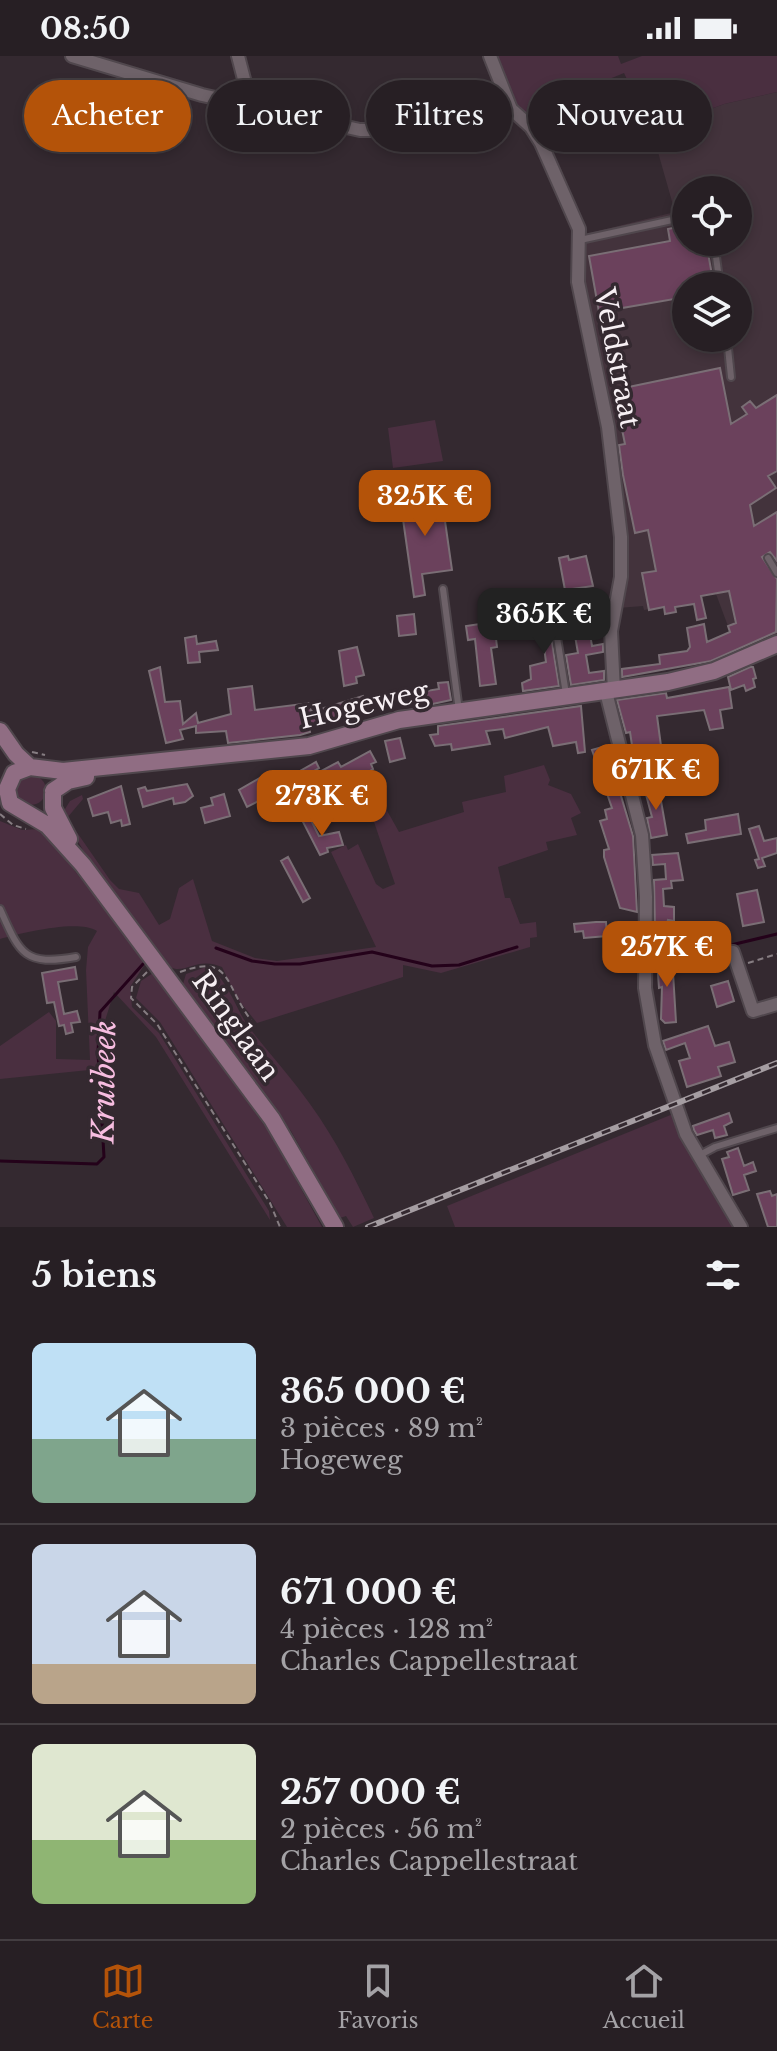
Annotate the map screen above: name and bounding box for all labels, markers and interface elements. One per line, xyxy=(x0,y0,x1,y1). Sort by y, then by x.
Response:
text: 08:50 xyxy=(40,10,131,47)
chip: Acheter xyxy=(24,80,191,152)
chip: Louer xyxy=(207,80,350,152)
chip: Filtres xyxy=(366,80,512,152)
chip: Nouveau xyxy=(528,80,712,152)
map controls xyxy=(672,176,752,352)
button: locate xyxy=(672,176,752,256)
button: layers xyxy=(672,272,752,352)
street label: Veldstraat xyxy=(586,284,648,431)
pin: 325K € xyxy=(360,470,490,538)
text: 325K € xyxy=(377,480,473,512)
pin: 365K € xyxy=(479,588,609,656)
text: 365K € xyxy=(495,598,593,630)
street label: Hogeweg xyxy=(296,673,433,737)
pin: 671K € xyxy=(591,744,721,812)
text: 671K € xyxy=(611,754,701,786)
pin: 273K € xyxy=(257,770,387,838)
text: 273K € xyxy=(275,780,369,812)
pin: 257K € xyxy=(602,921,732,989)
text: 257K € xyxy=(620,931,714,963)
street label: Ringlaan xyxy=(184,964,288,1088)
water label: Kruibeek xyxy=(84,1020,124,1145)
icon: filters xyxy=(701,1253,745,1297)
text: 5 biens xyxy=(32,1254,157,1296)
text: 365 000 € xyxy=(280,1370,466,1412)
icon: home xyxy=(96,1375,192,1471)
text: 3 pièces · 89 m² xyxy=(280,1412,483,1444)
text: Hogeweg xyxy=(280,1444,403,1476)
text: 671 000 € xyxy=(280,1571,457,1613)
icon: home xyxy=(96,1576,192,1672)
text: 4 pièces · 128 m² xyxy=(280,1613,493,1645)
text: Charles Cappellestraat xyxy=(280,1645,578,1677)
text: 257 000 € xyxy=(280,1771,461,1813)
icon: home xyxy=(96,1776,192,1872)
text: 2 pièces · 56 m² xyxy=(280,1813,482,1845)
text: Charles Cappellestraat xyxy=(280,1845,578,1877)
tab: Carte xyxy=(92,1959,153,2034)
tab: Favoris xyxy=(338,1959,419,2034)
tab: Accueil xyxy=(603,1959,685,2034)

